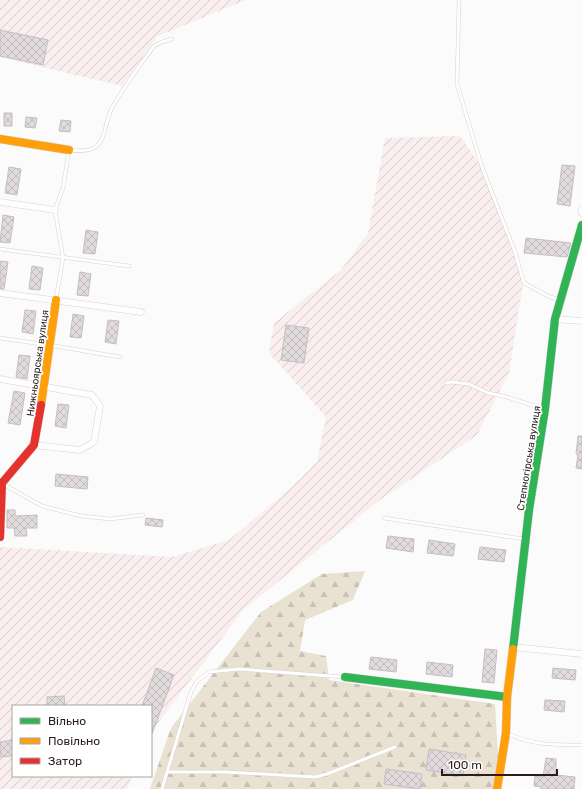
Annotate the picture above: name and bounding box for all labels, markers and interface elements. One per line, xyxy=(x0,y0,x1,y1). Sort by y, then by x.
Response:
street label: Нижньоярська вулиця xyxy=(25,309,51,417)
street label: Степногірська вулиця xyxy=(515,405,543,511)
legend xyxy=(12,705,152,777)
text: Вільно xyxy=(48,714,86,728)
text: Повільно xyxy=(48,734,100,748)
scale bar xyxy=(442,751,557,777)
text: Затор xyxy=(48,754,82,768)
text: 100 m xyxy=(448,758,482,772)

